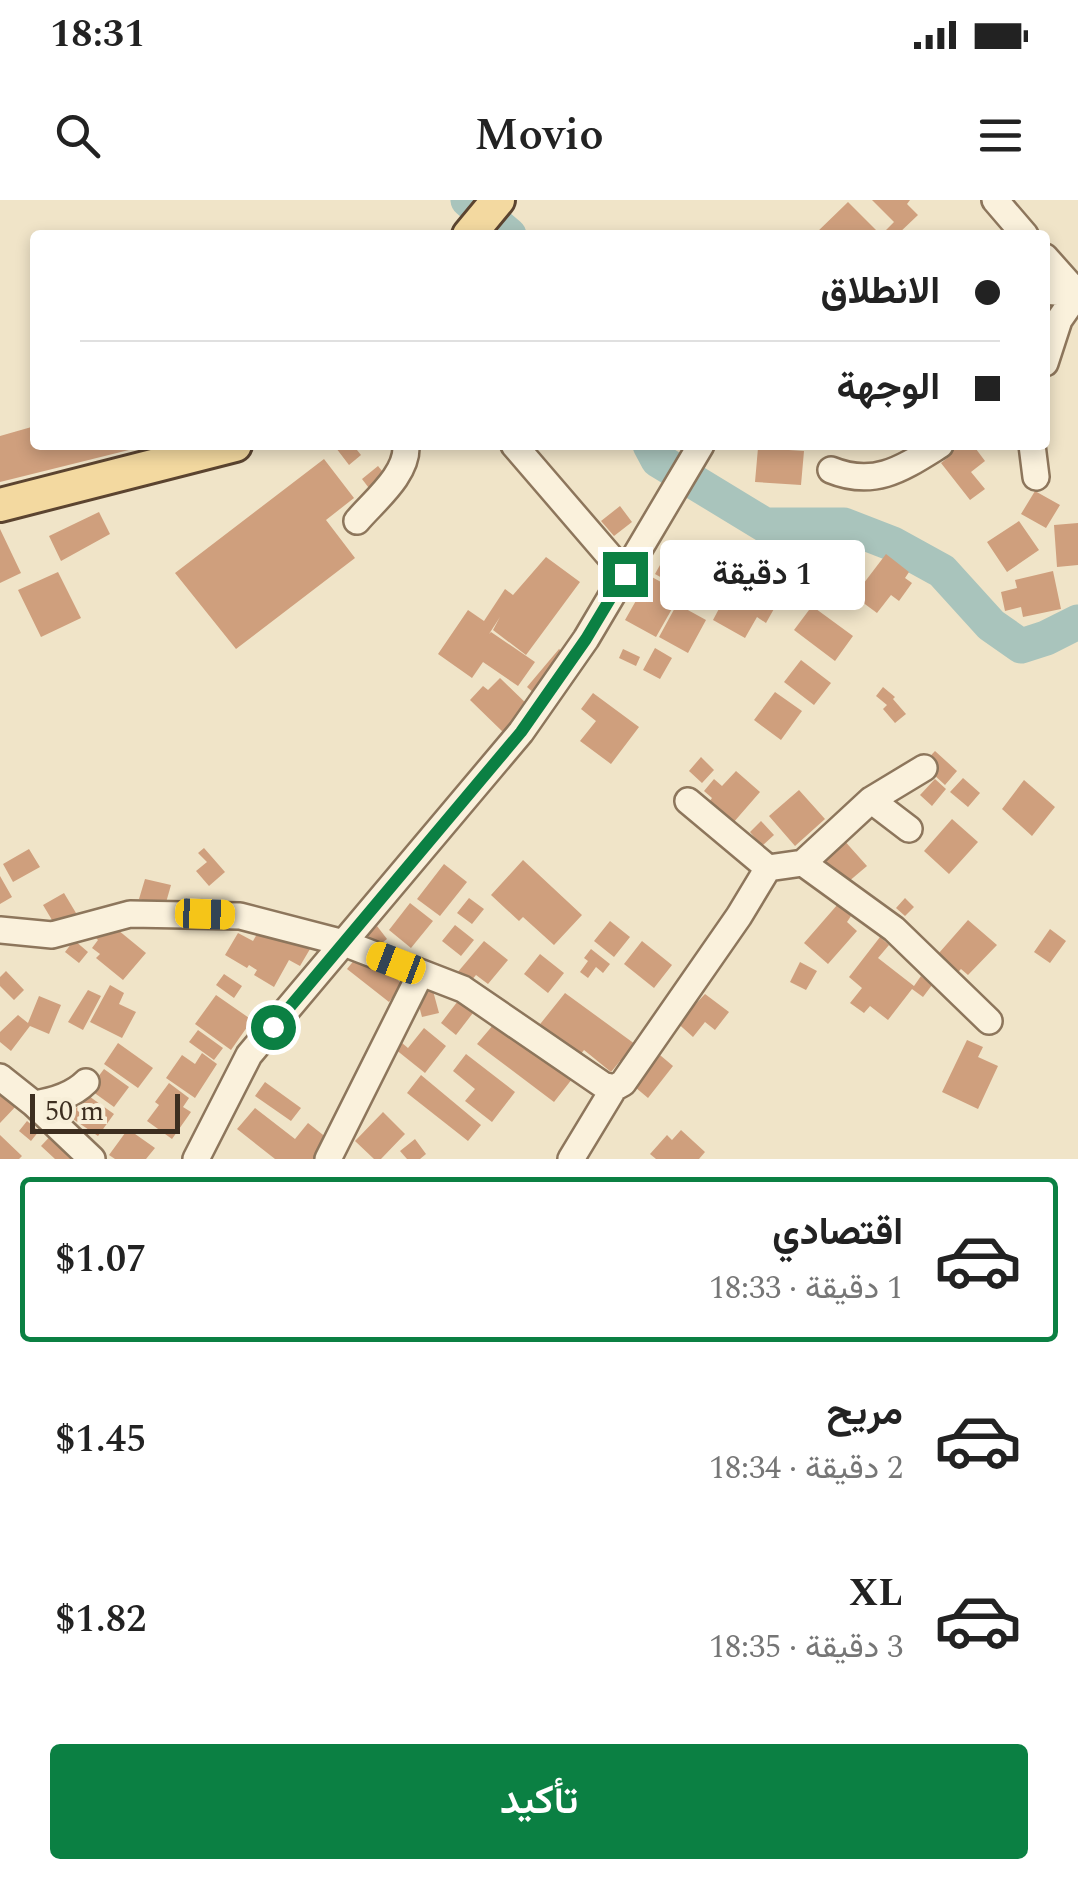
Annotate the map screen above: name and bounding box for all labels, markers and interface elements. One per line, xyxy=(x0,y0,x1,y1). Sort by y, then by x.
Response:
text: 18:31 xyxy=(50,6,145,64)
text: Movio xyxy=(474,101,604,170)
icon: search xyxy=(50,108,105,163)
icon: menu xyxy=(973,108,1028,163)
text: الانطلاق xyxy=(821,263,940,321)
text: الوجهة xyxy=(837,359,940,417)
callout: 1 دقيقة xyxy=(660,539,865,609)
text: 1 دقيقة xyxy=(712,550,813,599)
route end xyxy=(603,552,648,597)
car xyxy=(174,898,236,930)
car xyxy=(363,938,429,988)
route start xyxy=(251,1005,296,1050)
scale bar xyxy=(30,1089,180,1134)
text: 50 m xyxy=(45,1090,104,1133)
text: اقتصادي xyxy=(772,1204,903,1262)
icon: car xyxy=(933,1215,1023,1305)
text: $1.07 xyxy=(55,1231,146,1289)
text: 1 دقيقة · 18:33 xyxy=(709,1264,903,1313)
text: مريح xyxy=(827,1384,903,1442)
icon: car xyxy=(933,1395,1023,1485)
text: $1.45 xyxy=(55,1411,146,1469)
text: 2 دقيقة · 18:34 xyxy=(709,1444,903,1493)
text: XL xyxy=(849,1565,903,1623)
icon: car xyxy=(933,1575,1023,1665)
text: $1.82 xyxy=(55,1591,146,1649)
text: 3 دقيقة · 18:35 xyxy=(709,1623,903,1672)
button: تأكيد xyxy=(50,1744,1028,1859)

